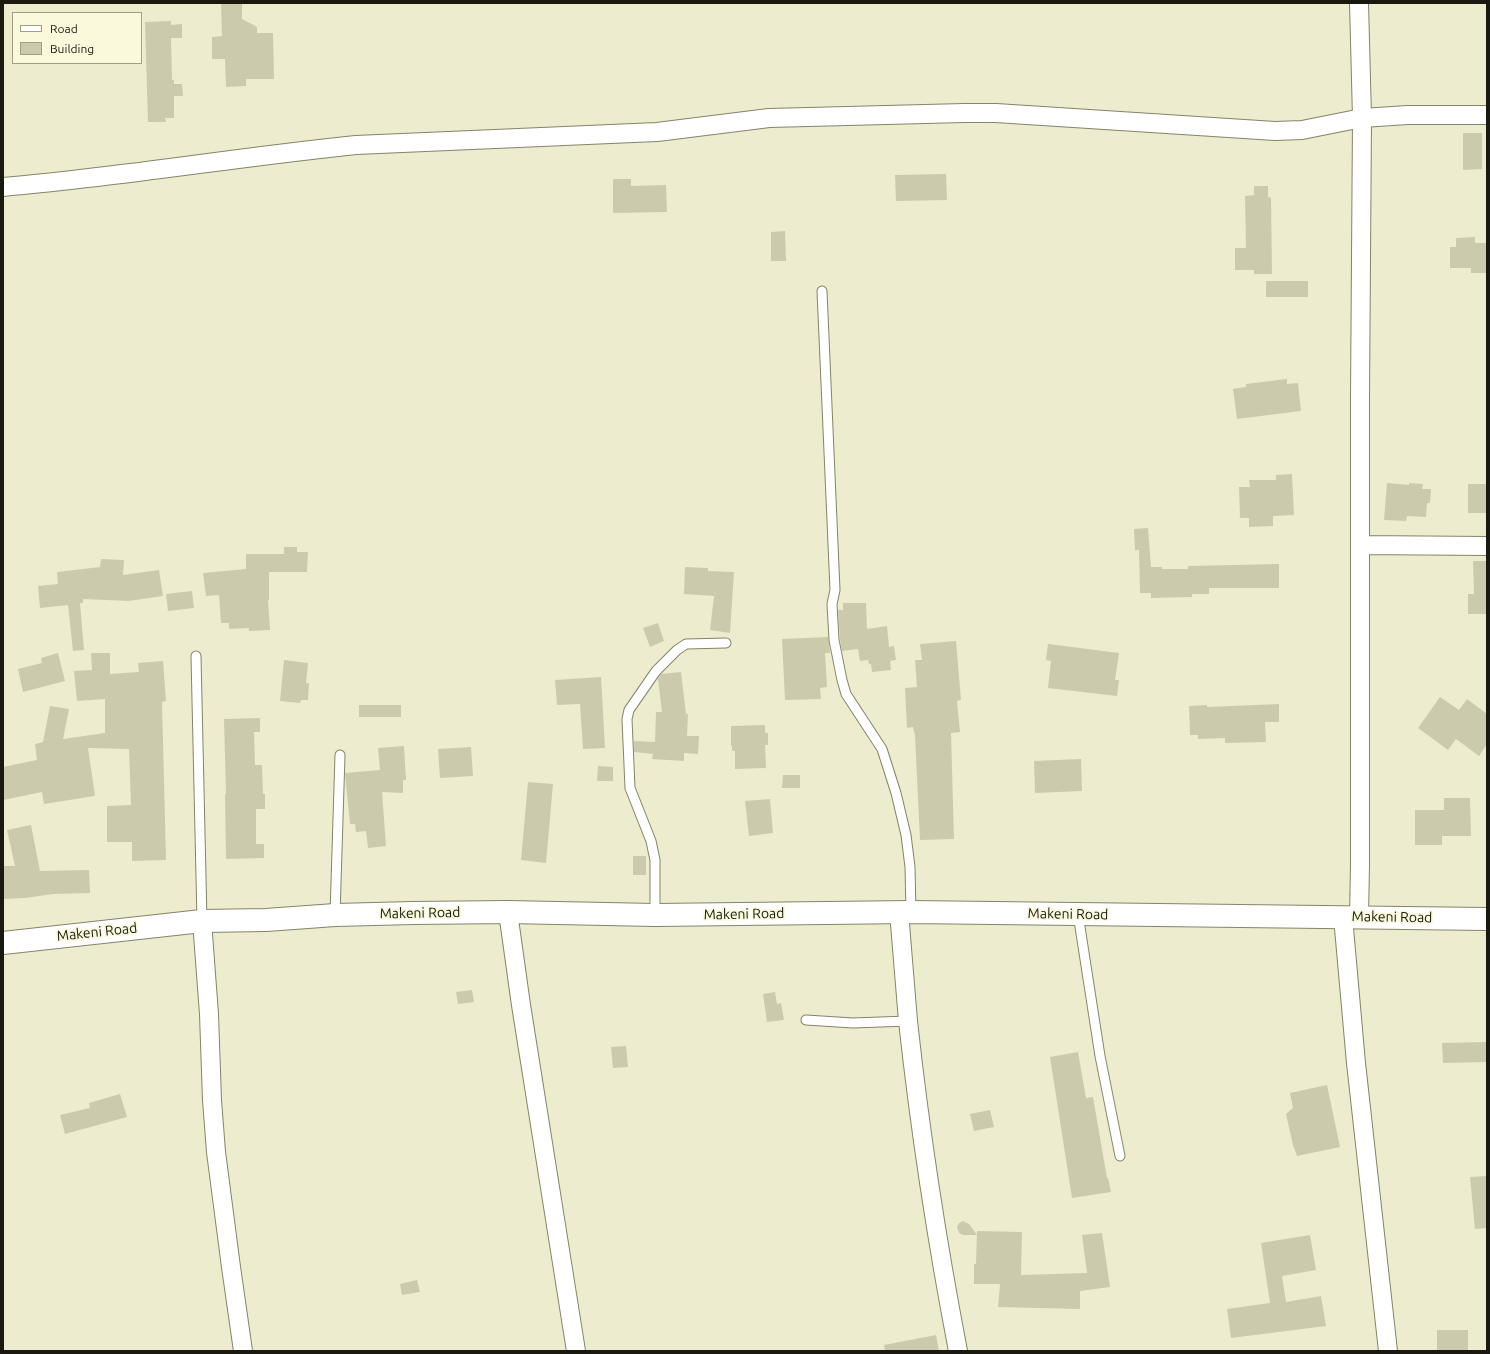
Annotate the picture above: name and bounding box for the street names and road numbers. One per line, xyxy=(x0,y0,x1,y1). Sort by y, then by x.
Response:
street label: Makeni Road xyxy=(379,904,461,922)
street label: Makeni Road xyxy=(703,905,785,923)
street label: Makeni Road xyxy=(1027,905,1109,923)
street label: Makeni Road xyxy=(1351,908,1433,926)
street label: Makeni Road xyxy=(56,919,138,945)

